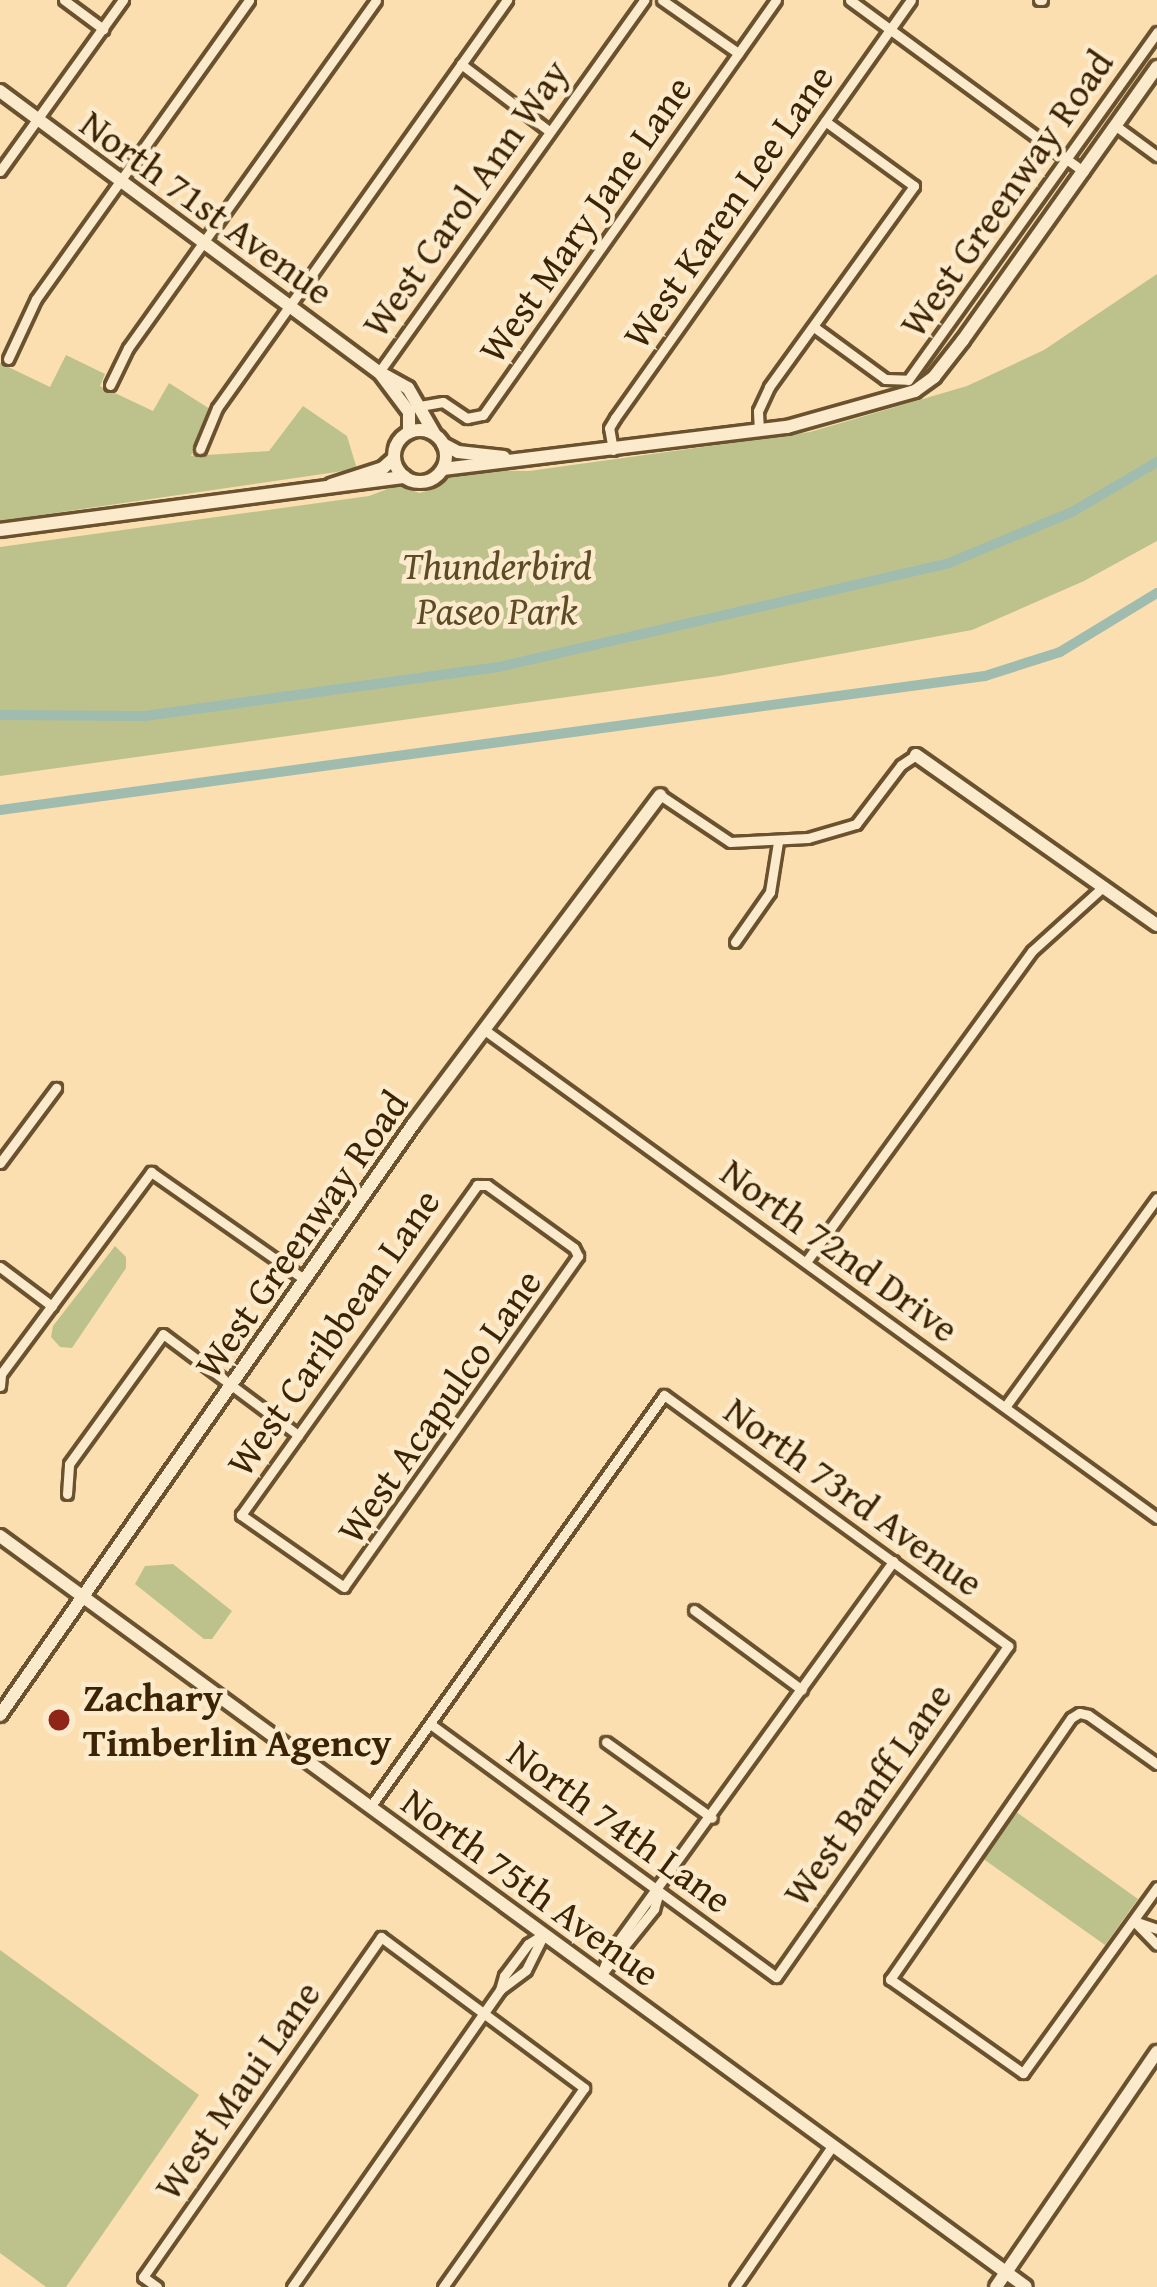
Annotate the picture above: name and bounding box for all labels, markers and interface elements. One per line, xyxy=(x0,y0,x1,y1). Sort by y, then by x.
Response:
street label: West Greenway Road xyxy=(889,40,1123,346)
street label: West Carol Ann Way xyxy=(352,50,578,346)
street label: West Karen Lee Lane xyxy=(613,55,843,357)
street label: West Mary Jane Lane xyxy=(468,67,702,371)
street label: North 71st Avenue xyxy=(72,100,342,314)
park label: Thunderbird Paseo Park xyxy=(402,543,592,634)
street label: West Greenway Road xyxy=(184,1081,418,1387)
street label: North 72nd Drive xyxy=(712,1148,968,1352)
street label: West Caribbean Lane xyxy=(216,1179,450,1485)
street label: West Acapulco Lane xyxy=(327,1260,551,1552)
street label: North 73rd Avenue xyxy=(716,1386,992,1606)
street label: West Banff Lane xyxy=(773,1673,961,1915)
place label: Zachary Timberlin Agency xyxy=(83,1675,391,1766)
marker: Zachary Timberlin Agency xyxy=(46,1707,72,1733)
street label: North 74th Lane xyxy=(499,1729,741,1923)
street label: North 75th Avenue xyxy=(393,1778,669,1996)
street label: West Maui Lane xyxy=(144,1972,330,2208)

